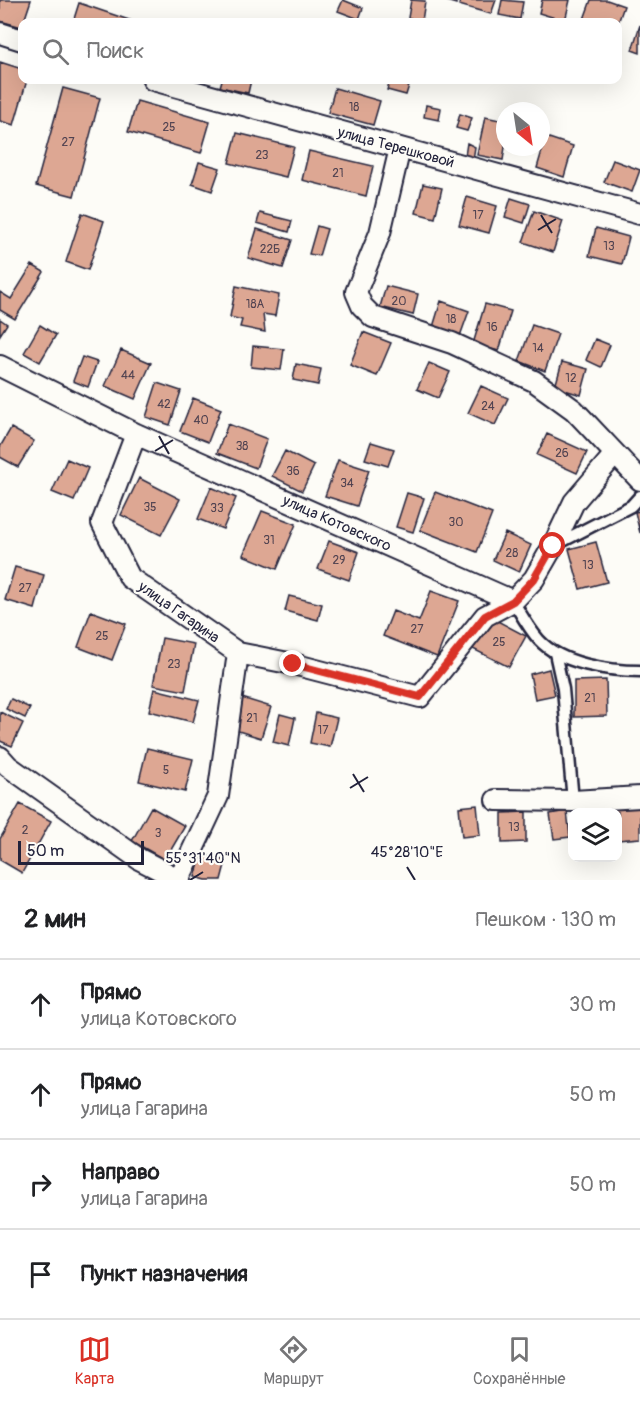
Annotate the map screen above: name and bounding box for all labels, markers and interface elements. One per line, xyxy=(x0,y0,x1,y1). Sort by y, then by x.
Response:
search box xyxy=(18,18,622,84)
icon: search xyxy=(39,35,72,68)
text: Поиск xyxy=(87,37,144,65)
house number: 18 xyxy=(349,100,359,115)
north arrow xyxy=(496,102,550,156)
house number: 25 xyxy=(162,120,176,135)
street label: улица Терешковой xyxy=(335,123,456,172)
house number: 27 xyxy=(61,135,75,150)
house number: 23 xyxy=(255,148,269,163)
house number: 21 xyxy=(332,166,344,181)
house number: 17 xyxy=(472,208,484,223)
house number: 13 xyxy=(603,239,615,254)
house number: 22Б xyxy=(260,242,280,257)
house number: 20 xyxy=(392,294,406,309)
house number: 18А xyxy=(246,297,264,312)
house number: 18 xyxy=(446,312,456,327)
house number: 16 xyxy=(486,320,498,335)
house number: 14 xyxy=(532,341,544,356)
house number: 44 xyxy=(121,368,135,383)
house number: 12 xyxy=(565,371,577,386)
house number: 42 xyxy=(157,397,171,412)
house number: 24 xyxy=(481,399,495,414)
house number: 40 xyxy=(193,413,209,428)
house number: 38 xyxy=(236,439,248,454)
house number: 26 xyxy=(555,446,569,461)
house number: 36 xyxy=(286,464,300,479)
house number: 34 xyxy=(340,476,354,491)
street label: улица Котовского xyxy=(279,491,394,556)
house number: 35 xyxy=(143,500,157,515)
house number: 33 xyxy=(210,501,224,516)
house number: 30 xyxy=(449,515,463,530)
route start xyxy=(539,532,565,558)
house number: 31 xyxy=(263,533,275,548)
house number: 28 xyxy=(506,546,518,561)
house number: 29 xyxy=(333,553,345,568)
house number: 13 xyxy=(582,558,594,573)
street label: улица Гагарина xyxy=(134,577,223,647)
house number: 27 xyxy=(18,581,32,596)
house number: 27 xyxy=(410,622,424,637)
house number: 25 xyxy=(95,629,109,644)
house number: 25 xyxy=(492,635,506,650)
route end xyxy=(279,650,305,676)
house number: 23 xyxy=(167,657,181,672)
house number: 21 xyxy=(584,691,596,706)
house number: 21 xyxy=(246,711,258,726)
house number: 17 xyxy=(317,723,329,738)
house number: 5 xyxy=(163,763,169,778)
map controls xyxy=(568,808,622,862)
button: layers xyxy=(568,808,622,862)
house number: 13 xyxy=(508,820,520,835)
house number: 2 xyxy=(22,823,29,838)
house number: 3 xyxy=(155,826,162,841)
scale bar xyxy=(18,838,144,866)
text: 50 m xyxy=(27,841,64,861)
text: 45°28'10"E xyxy=(371,843,443,862)
text: 55°31'40"N xyxy=(165,849,241,868)
text: 2 мин xyxy=(24,903,86,935)
text: Пешком · 130 m xyxy=(476,907,616,932)
text: Прямо xyxy=(81,978,141,1006)
icon: ahead xyxy=(24,988,57,1021)
text: 30 m xyxy=(569,992,616,1017)
text: улица Котовского xyxy=(81,1006,237,1031)
text: Прямо xyxy=(81,1068,141,1096)
icon: ahead xyxy=(24,1078,57,1111)
text: 50 m xyxy=(569,1082,616,1107)
text: улица Гагарина xyxy=(81,1096,208,1121)
text: Направо xyxy=(81,1158,160,1186)
icon: right xyxy=(24,1168,57,1201)
text: 50 m xyxy=(569,1172,616,1197)
text: улица Гагарина xyxy=(81,1186,208,1211)
icon: arrive xyxy=(24,1258,57,1291)
text: Пункт назначения xyxy=(81,1260,248,1288)
tab: Карта xyxy=(75,1333,114,1389)
tab: Маршрут xyxy=(264,1333,324,1389)
tab: Сохранённые xyxy=(473,1333,565,1389)

